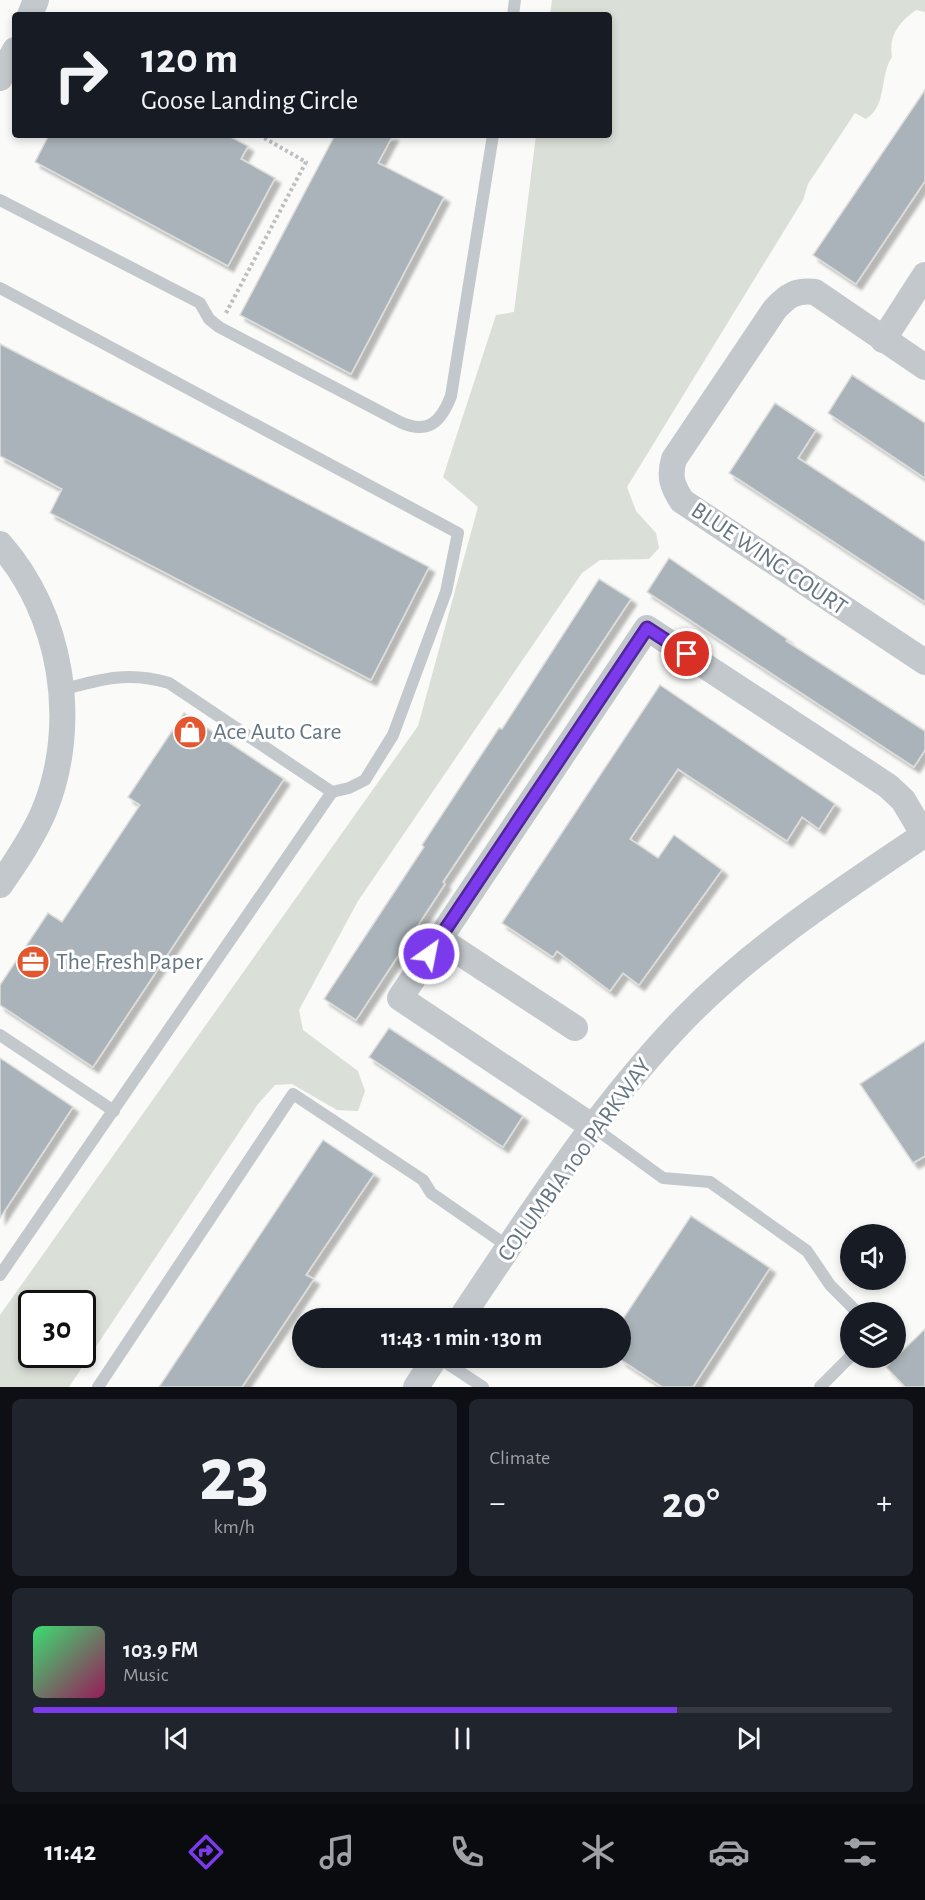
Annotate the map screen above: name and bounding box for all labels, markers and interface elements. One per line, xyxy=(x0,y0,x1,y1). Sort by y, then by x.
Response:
icon: right xyxy=(42,36,120,114)
text: 120 m xyxy=(141,38,238,80)
text: Goose Landing Circle xyxy=(141,87,358,114)
street label: BLUE WING COURT xyxy=(687,498,852,620)
pin xyxy=(661,628,712,679)
icon: arrive xyxy=(670,637,703,670)
shop icon: Ace Auto Care xyxy=(172,714,208,750)
place label: Ace Auto Care xyxy=(213,720,342,744)
position arrow xyxy=(397,922,461,986)
office icon: The Fresh Paper xyxy=(15,944,51,980)
place label: The Fresh Paper xyxy=(56,950,203,974)
street label: COLUMBIA 100 PARKWAY xyxy=(493,1054,657,1266)
map controls xyxy=(840,1224,906,1368)
button: sound xyxy=(840,1224,906,1290)
speed limit sign: 30 xyxy=(18,1290,96,1368)
button: layers xyxy=(840,1302,906,1368)
text: 11:43 · 1 min · 130 m xyxy=(381,1327,542,1349)
text: 23 xyxy=(199,1437,269,1515)
text: Climate xyxy=(490,1448,550,1468)
text: 20° xyxy=(662,1481,720,1526)
text: − xyxy=(490,1487,505,1520)
text: + xyxy=(876,1487,892,1520)
text: km/h xyxy=(214,1517,255,1537)
text: 103.9 FM xyxy=(123,1639,198,1661)
text: Music xyxy=(123,1665,169,1685)
icon: previous xyxy=(160,1722,193,1755)
icon: pause xyxy=(446,1722,479,1755)
icon: next xyxy=(732,1722,765,1755)
icon: directions xyxy=(185,1831,227,1873)
icon: music xyxy=(316,1831,358,1873)
icon: phone xyxy=(446,1831,488,1873)
icon: climate xyxy=(577,1831,619,1873)
icon: car xyxy=(708,1831,750,1873)
icon: filters xyxy=(839,1831,881,1873)
text: 11:42 xyxy=(44,1838,96,1865)

